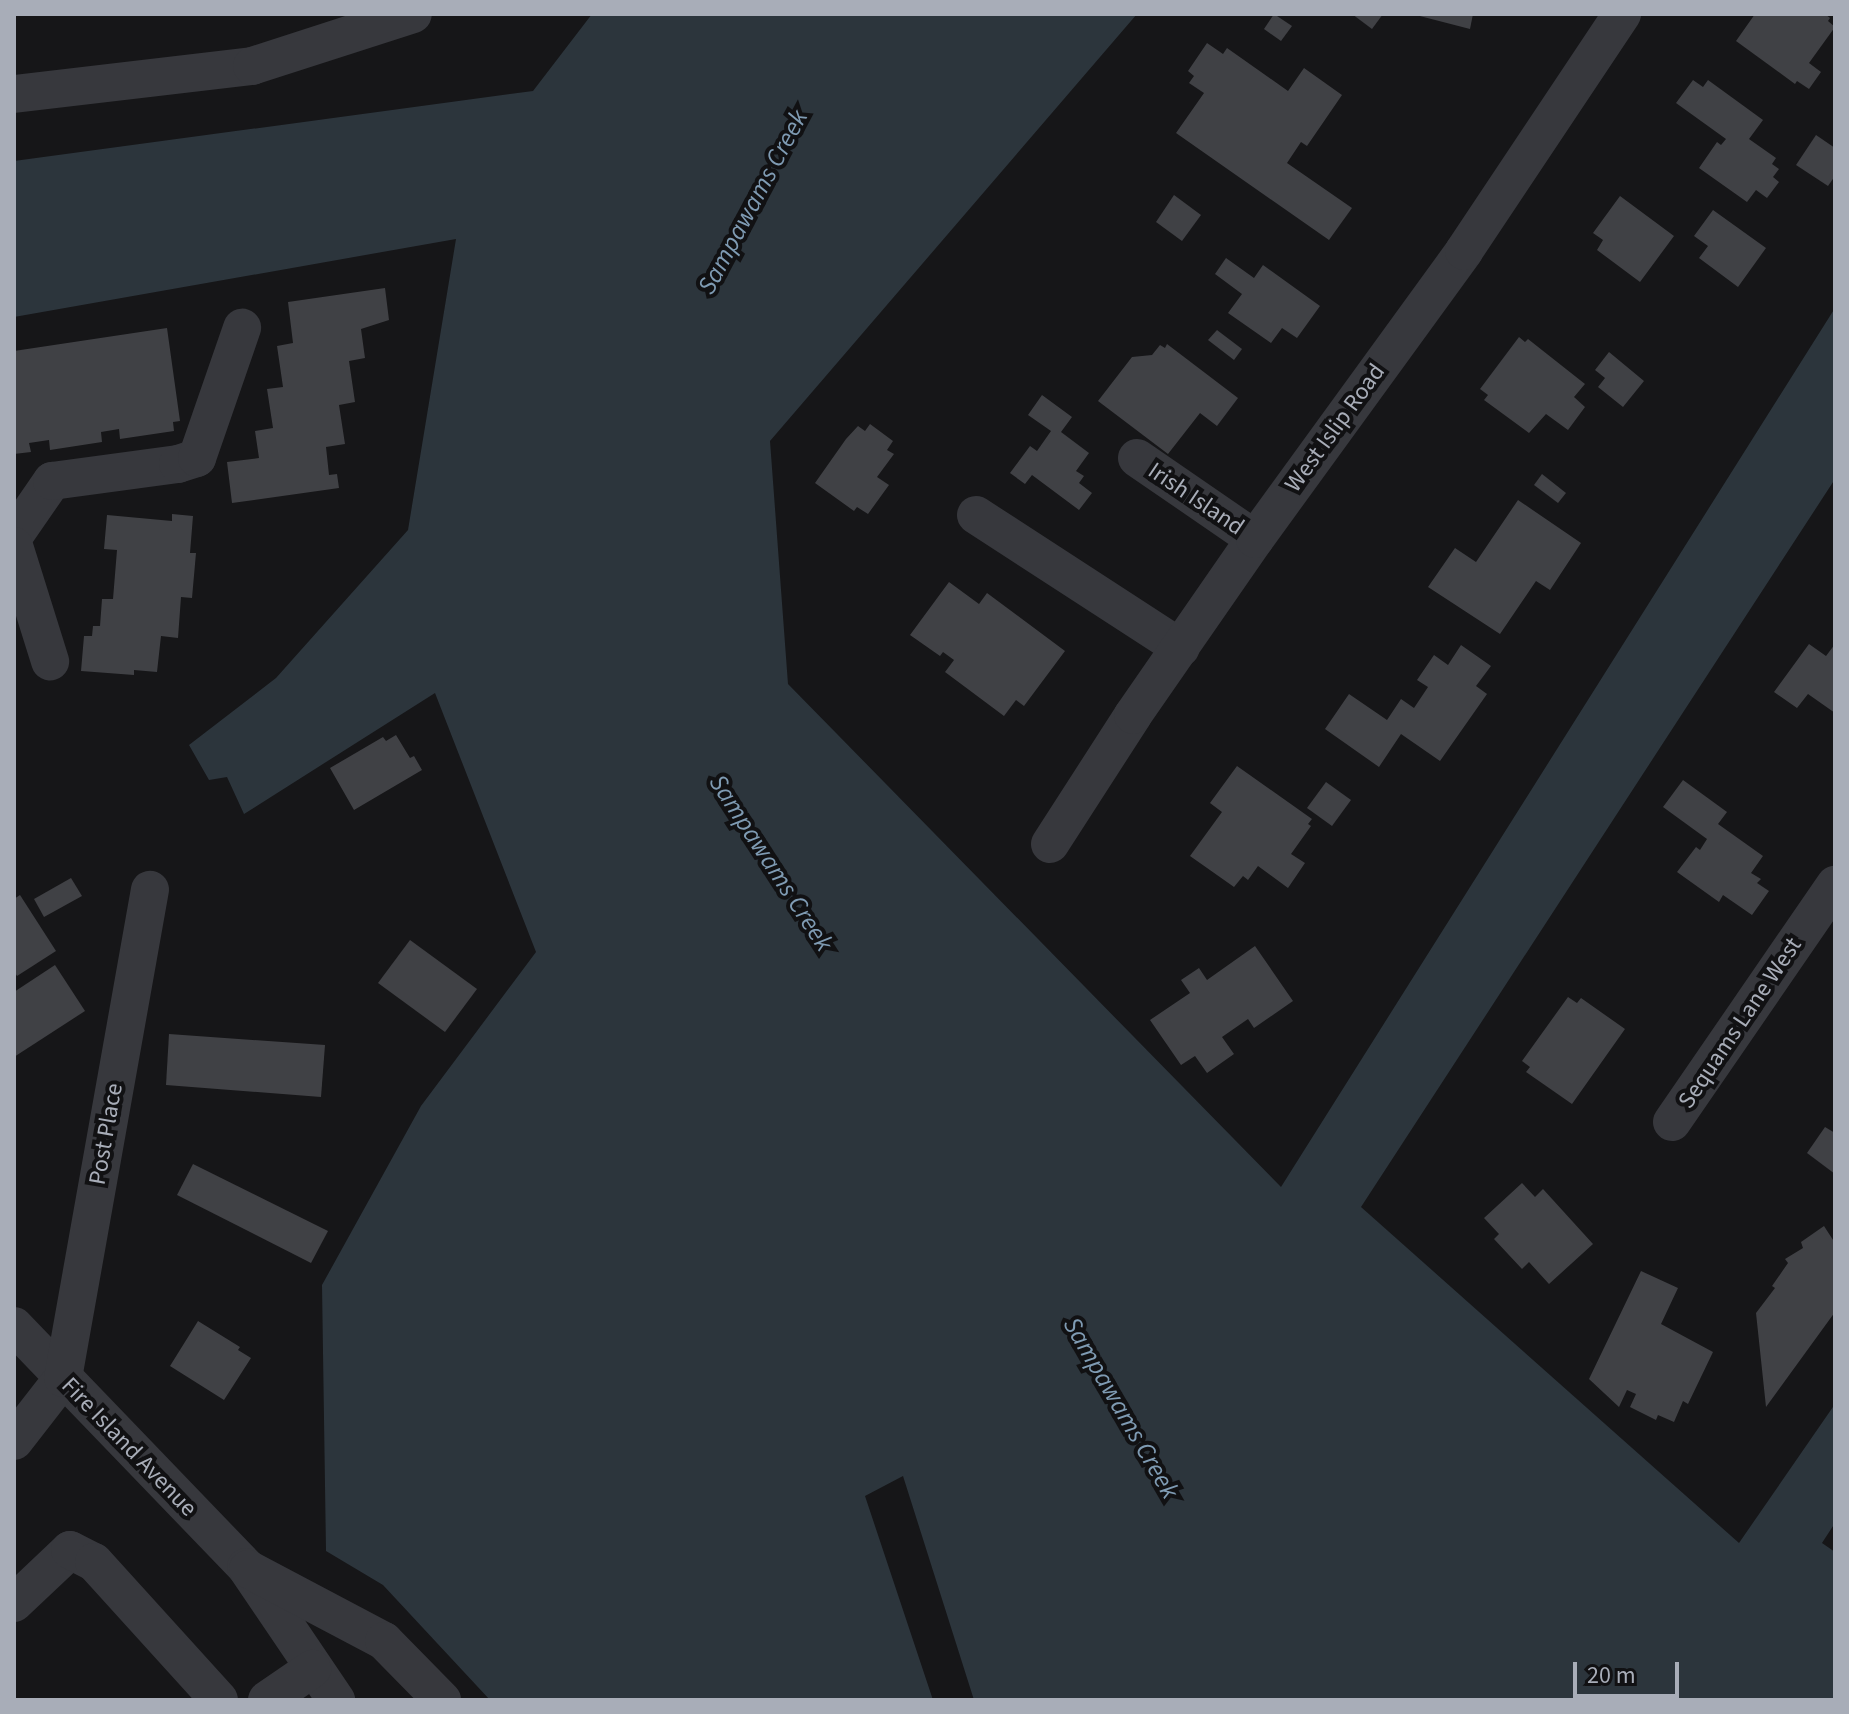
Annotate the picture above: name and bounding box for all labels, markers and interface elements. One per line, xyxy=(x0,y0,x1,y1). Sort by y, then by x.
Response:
water label: Sampawams Creek xyxy=(691,104,815,300)
street label: West Islip Road xyxy=(1279,358,1391,498)
street label: Irish Island xyxy=(1143,456,1249,542)
water label: Sampawams Creek xyxy=(702,769,840,957)
street label: Sequams Lane West xyxy=(1672,932,1808,1114)
street label: Post Place xyxy=(83,1081,129,1187)
water label: Sampawams Creek xyxy=(1056,1312,1186,1504)
street label: Fire Island Avenue xyxy=(55,1371,203,1523)
scale bar xyxy=(1577,1646,1683,1696)
text: 20 m xyxy=(1587,1658,1636,1693)

